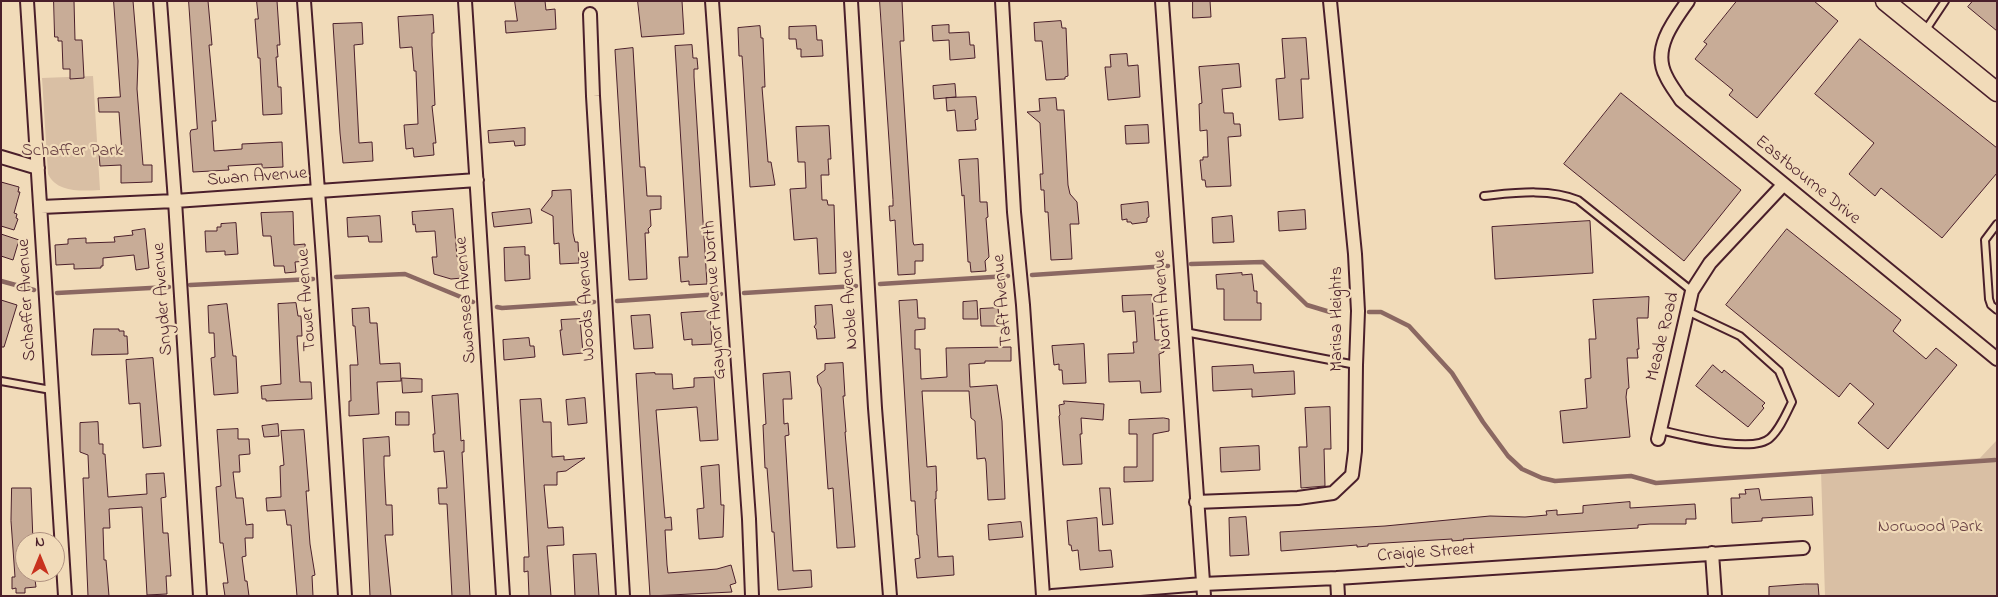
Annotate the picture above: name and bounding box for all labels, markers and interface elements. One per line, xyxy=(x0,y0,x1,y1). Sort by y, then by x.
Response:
street label: Eastbourne Drive xyxy=(1750,132,1864,230)
park label: Schaffer Park xyxy=(21,141,123,163)
street label: Swan Avenue xyxy=(206,164,308,192)
street label: Gaynor Avenue North xyxy=(700,220,732,380)
street label: Swansea Avenue xyxy=(452,236,482,364)
street label: Schaffer Avenue xyxy=(14,238,42,362)
street label: Snyder Avenue xyxy=(149,242,179,356)
street label: Tower Avenue xyxy=(294,248,322,352)
street label: North Avenue xyxy=(1150,249,1178,351)
street label: Woods Avenue xyxy=(574,250,602,362)
street label: Noble Avenue xyxy=(838,250,864,350)
street label: Taft Avenue xyxy=(989,253,1019,347)
street label: Marisa Heights xyxy=(1327,266,1349,372)
street label: Meade Road xyxy=(1643,290,1685,384)
park label: Norwood Park xyxy=(1878,517,1982,539)
north arrow xyxy=(15,532,65,582)
text: N xyxy=(35,532,45,553)
street label: Craigie Street xyxy=(1377,540,1475,568)

